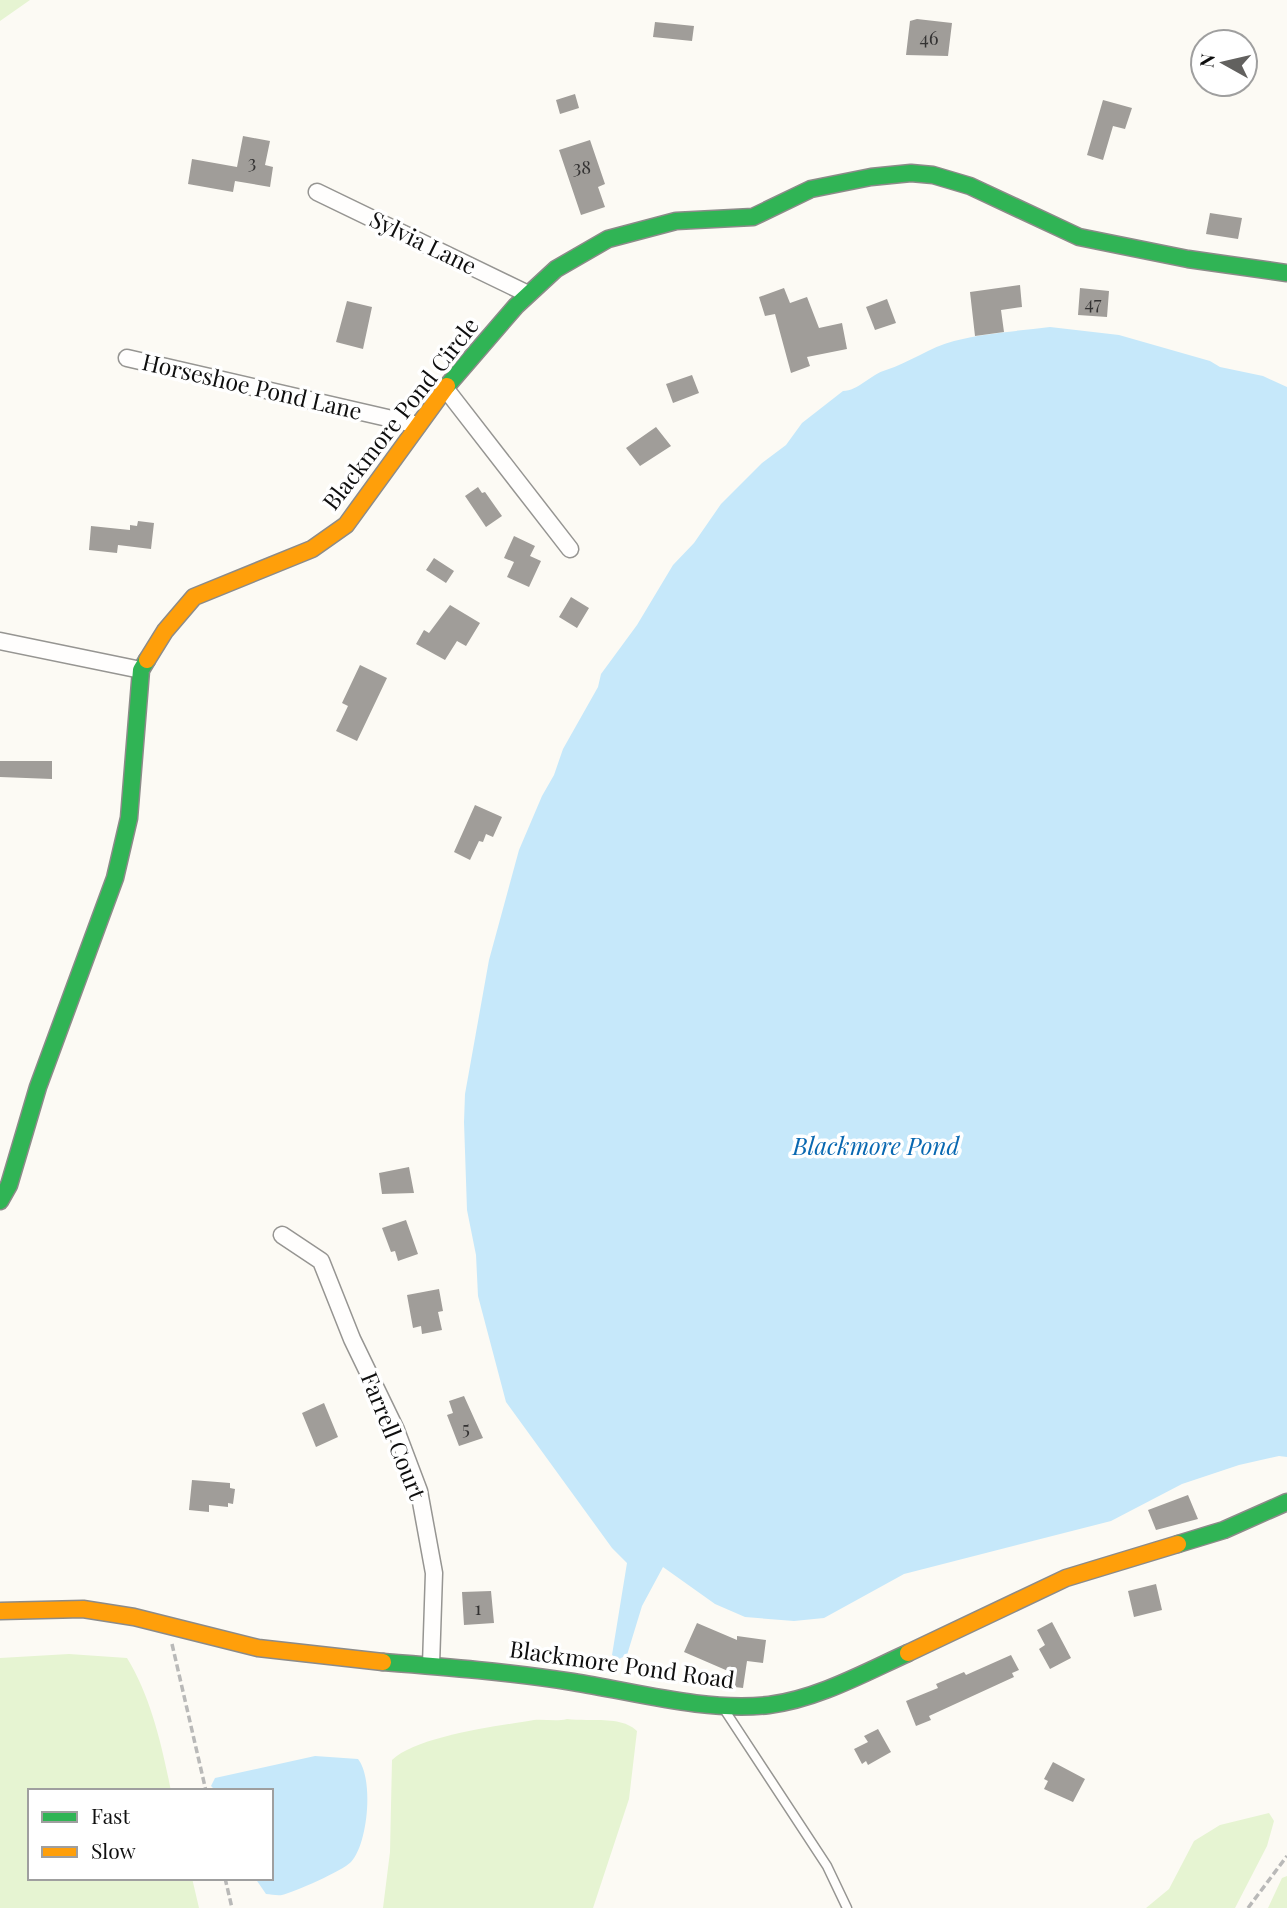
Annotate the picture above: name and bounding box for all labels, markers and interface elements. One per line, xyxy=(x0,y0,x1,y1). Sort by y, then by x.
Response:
house number: 46 xyxy=(919,24,939,50)
north arrow xyxy=(1189,28,1259,98)
text: N xyxy=(1192,52,1220,69)
house number: 3 xyxy=(248,148,256,174)
house number: 38 xyxy=(573,153,591,179)
street label: Sylvia Lane xyxy=(365,202,482,281)
house number: 47 xyxy=(1085,289,1102,315)
street label: Blackmore Pond Circle xyxy=(315,310,485,516)
street label: Horseshoe Pond Lane xyxy=(139,345,365,426)
water label: Blackmore Pond xyxy=(792,1129,960,1161)
street label: Farrell Court xyxy=(355,1367,434,1505)
house number: 5 xyxy=(462,1414,470,1440)
house number: 1 xyxy=(474,1594,482,1620)
street label: Blackmore Pond Road xyxy=(508,1632,737,1695)
legend xyxy=(28,1789,273,1880)
text: Fast xyxy=(91,1801,130,1829)
text: Slow xyxy=(91,1836,136,1864)

